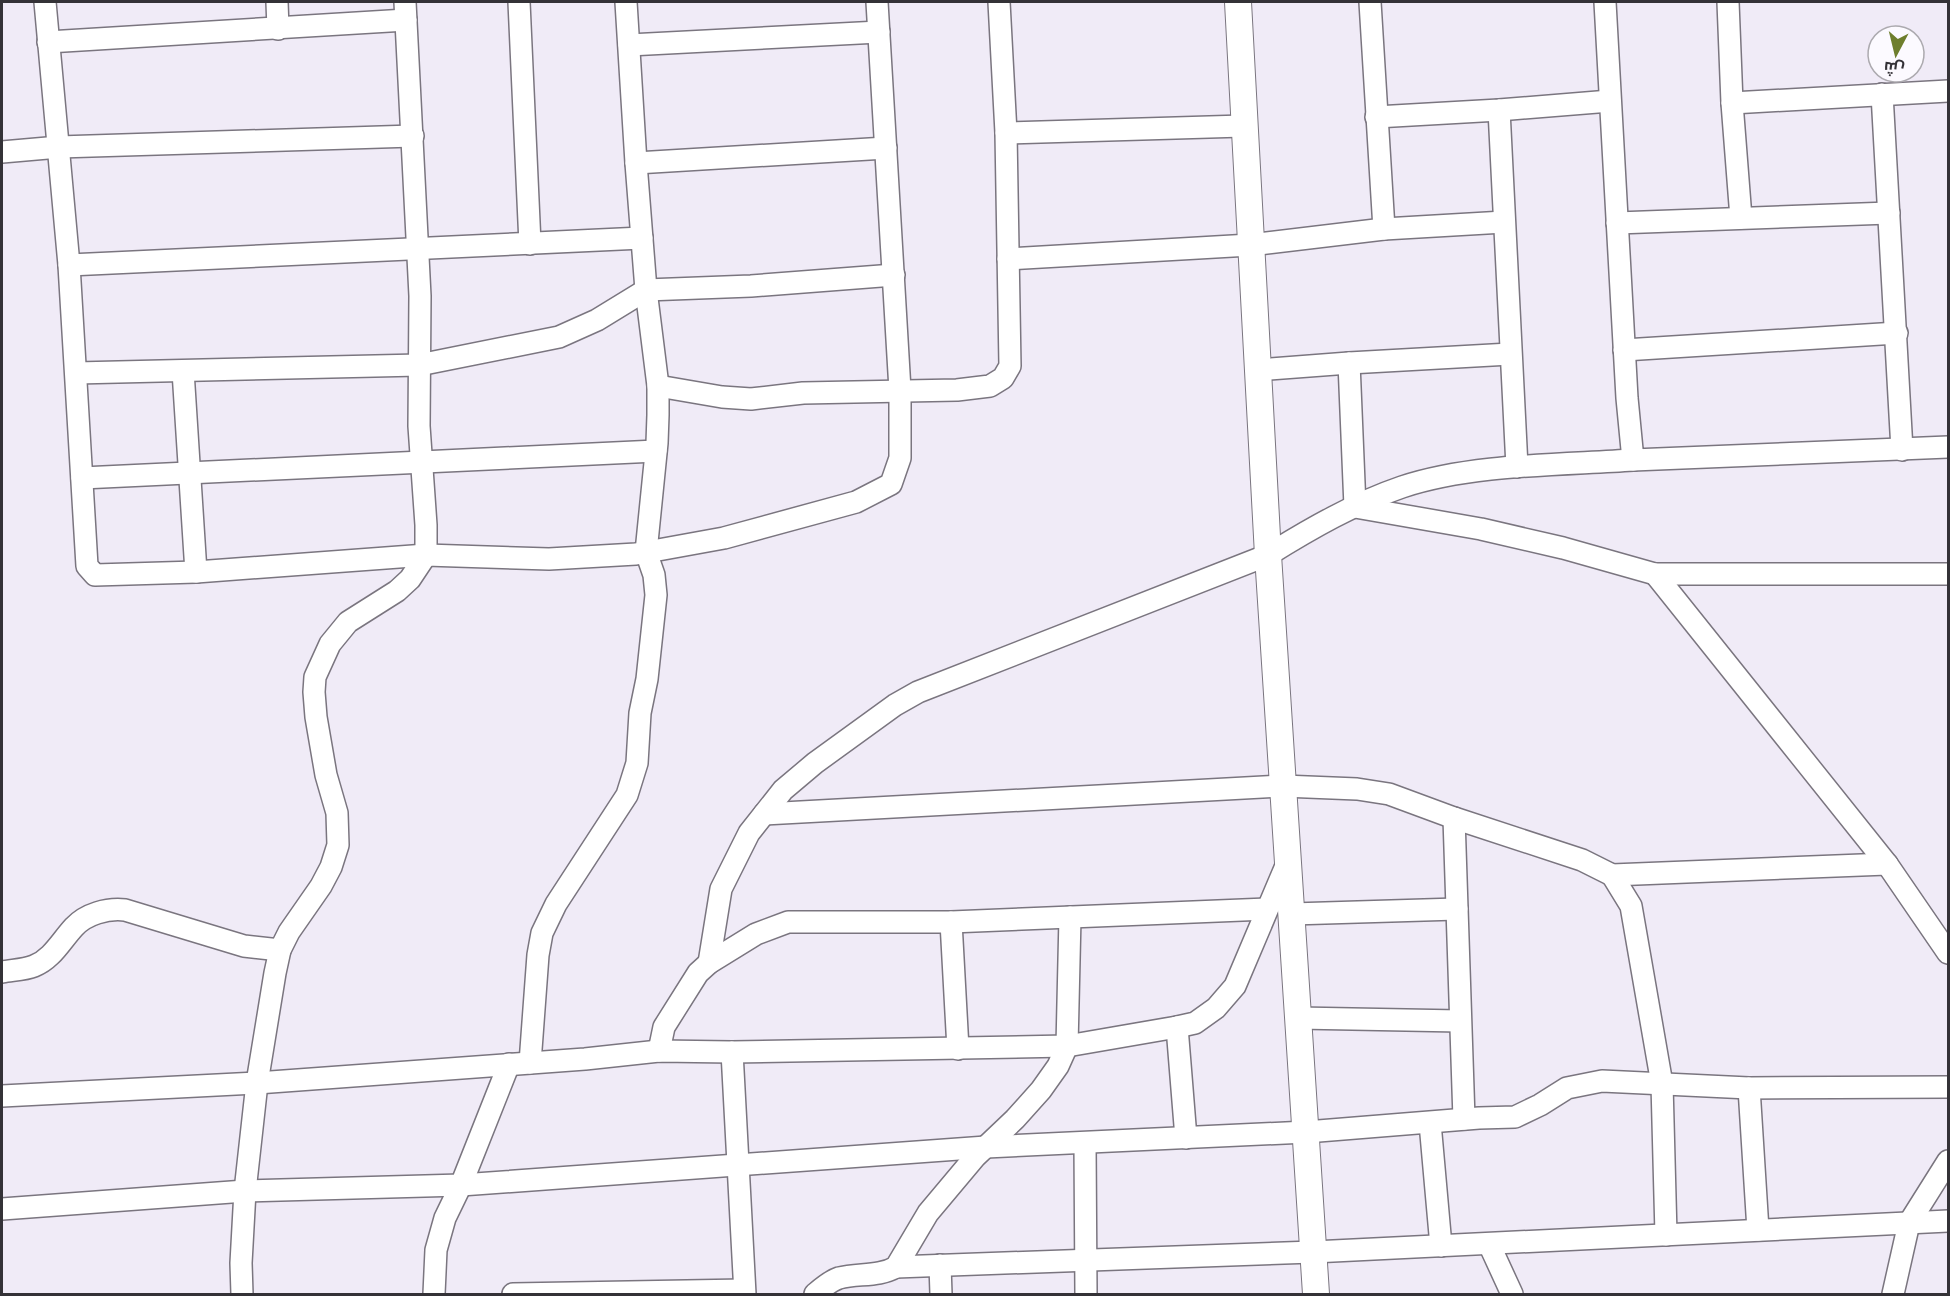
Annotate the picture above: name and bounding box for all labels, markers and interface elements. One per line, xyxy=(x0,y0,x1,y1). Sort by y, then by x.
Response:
north arrow xyxy=(1866,24,1926,84)
text: ش xyxy=(1883,58,1906,79)

